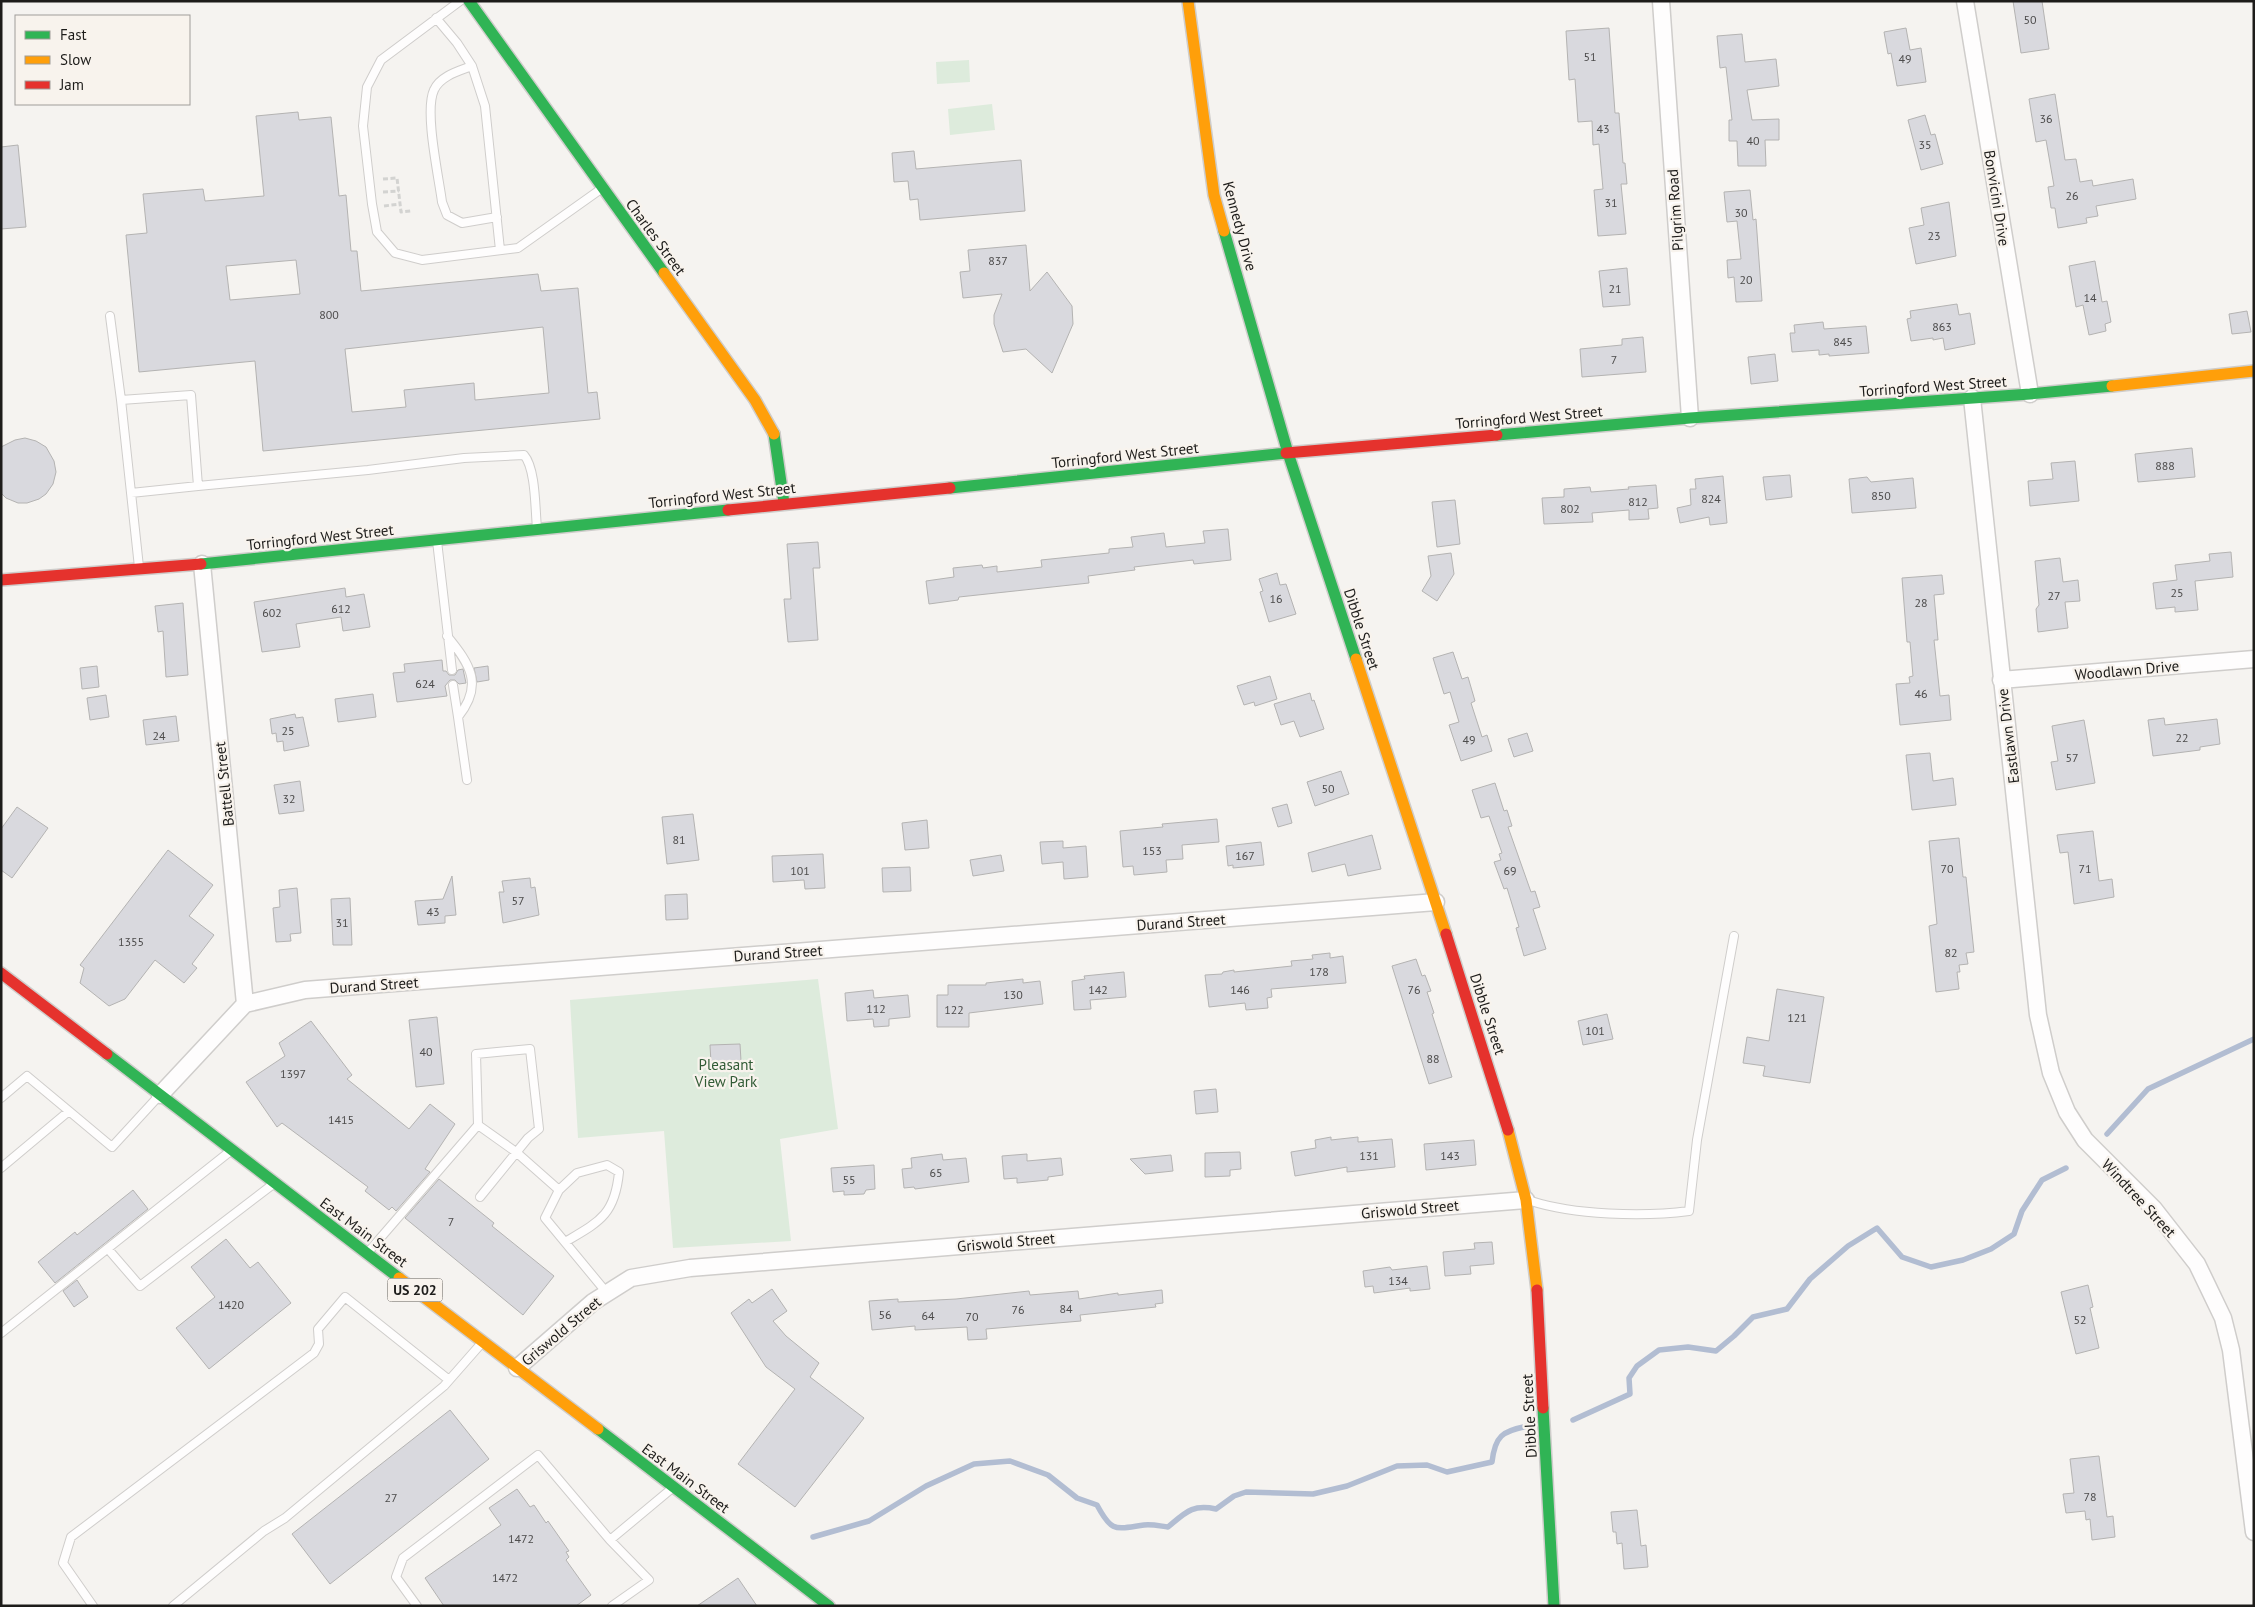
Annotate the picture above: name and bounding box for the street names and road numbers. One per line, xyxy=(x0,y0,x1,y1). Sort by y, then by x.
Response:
street label: Bonvicini Drive xyxy=(1980,149,2014,247)
street label: Pilgrim Road xyxy=(1663,168,1687,252)
street label: Kennedy Drive xyxy=(1219,179,1261,273)
street label: Charles Street xyxy=(622,195,690,279)
street label: Torringford West Street xyxy=(1859,371,2007,401)
street label: Torringford West Street xyxy=(1455,401,1603,433)
street label: Torringford West Street xyxy=(1051,438,1199,472)
street label: Torringford West Street xyxy=(648,478,796,512)
street label: Torringford West Street xyxy=(246,520,394,554)
street label: Dibble Street xyxy=(1340,586,1384,672)
street label: Woodlawn Drive xyxy=(2074,656,2180,684)
street label: Eastlawn Drive xyxy=(1993,687,2023,785)
street label: Battell Street xyxy=(210,741,238,827)
street label: Durand Street xyxy=(1136,909,1226,935)
street label: Durand Street xyxy=(733,940,823,966)
street label: Dibble Street xyxy=(1466,971,1510,1057)
street label: Durand Street xyxy=(329,972,419,998)
street label: Windtree Street xyxy=(2098,1155,2180,1241)
street label: East Main Street xyxy=(316,1193,412,1271)
street label: Griswold Street xyxy=(1360,1195,1460,1223)
street label: Griswold Street xyxy=(956,1228,1056,1256)
road number: US 202 xyxy=(388,1278,442,1302)
street label: Griswold Street xyxy=(517,1292,605,1370)
street label: Dibble Street xyxy=(1517,1373,1541,1459)
street label: East Main Street xyxy=(638,1439,734,1517)

